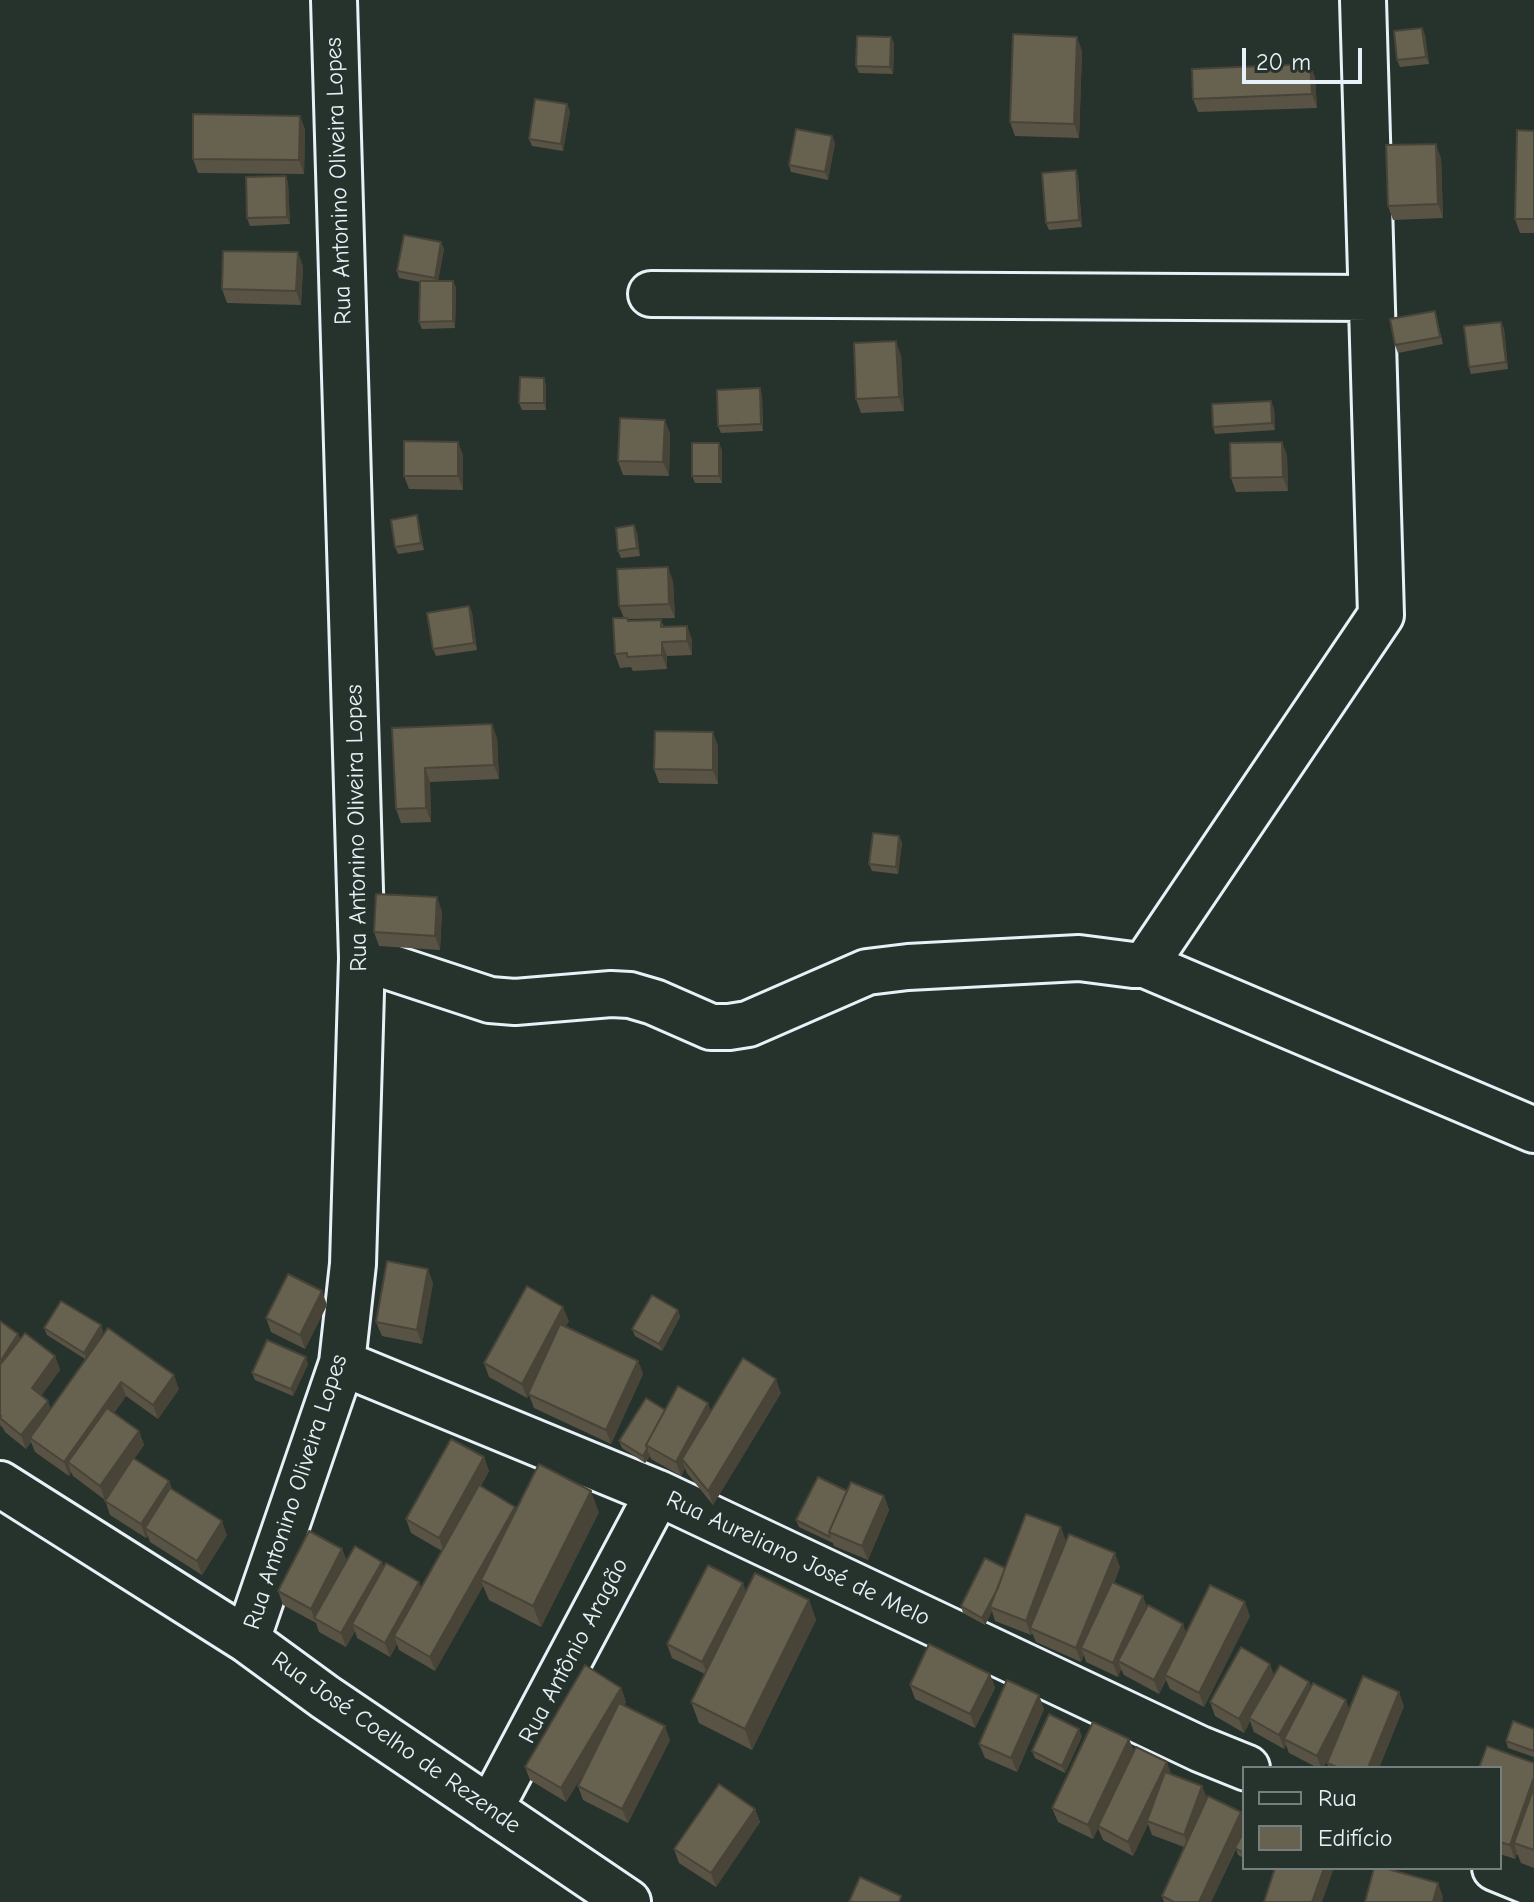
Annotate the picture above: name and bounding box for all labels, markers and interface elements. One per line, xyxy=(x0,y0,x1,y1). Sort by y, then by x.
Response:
scale bar xyxy=(1246,32,1366,82)
street label: Rua Antonino Oliveira Lopes xyxy=(320,37,358,325)
text: 20 m xyxy=(1256,48,1311,76)
street label: Rua Antonino Oliveira Lopes xyxy=(340,684,374,972)
street label: Rua Antonino Oliveira Lopes xyxy=(238,1351,354,1633)
street label: Rua Aureliano José de Melo xyxy=(662,1485,934,1633)
street label: Rua Antônio Aragão xyxy=(513,1553,635,1749)
street label: Rua José Coelho de Rezende xyxy=(266,1646,526,1840)
legend xyxy=(1242,1766,1502,1870)
text: Rua xyxy=(1318,1784,1357,1812)
text: Edifício xyxy=(1318,1824,1393,1852)

